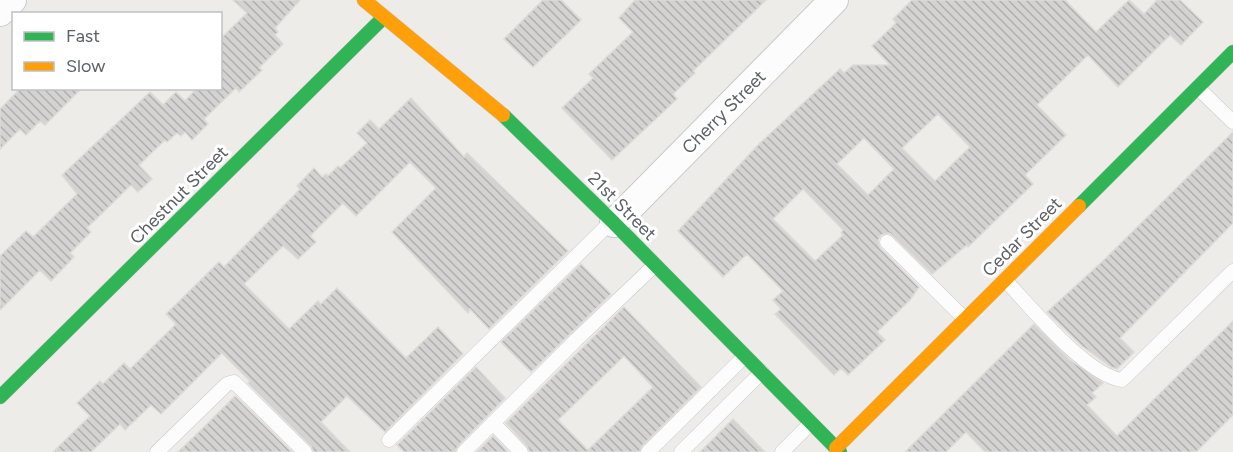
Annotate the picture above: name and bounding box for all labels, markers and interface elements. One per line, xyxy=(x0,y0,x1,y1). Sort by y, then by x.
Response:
legend xyxy=(12,12,222,90)
text: Fast xyxy=(66,25,100,47)
text: Slow xyxy=(66,55,105,77)
street label: Cherry Street xyxy=(678,65,771,158)
street label: Chestnut Street xyxy=(125,141,233,249)
street label: 21st Street xyxy=(583,167,661,245)
street label: Cedar Street xyxy=(978,193,1066,281)

